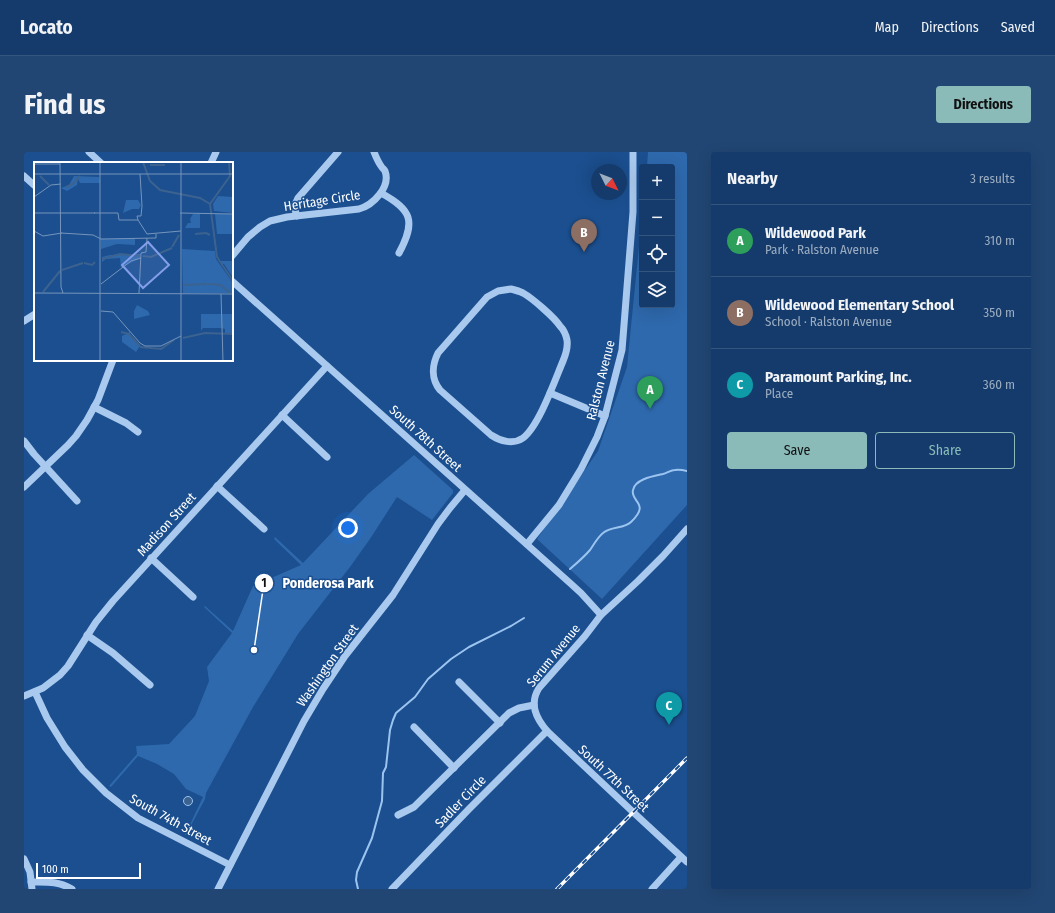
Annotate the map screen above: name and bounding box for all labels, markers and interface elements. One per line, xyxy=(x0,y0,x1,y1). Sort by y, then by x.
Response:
text: Locato xyxy=(20,16,73,39)
text: Map xyxy=(875,19,899,36)
text: Directions xyxy=(921,19,979,36)
text: Saved xyxy=(1001,19,1035,36)
button: Directions xyxy=(936,86,1031,123)
text: Find us xyxy=(24,88,106,121)
inset map xyxy=(34,162,233,361)
north arrow xyxy=(591,164,627,200)
map controls xyxy=(639,164,675,308)
button: + xyxy=(639,164,675,200)
text: Nearby xyxy=(727,168,778,189)
text: 3 results xyxy=(970,171,1015,186)
street label: Heritage Circle xyxy=(283,187,361,214)
button: − xyxy=(639,200,675,236)
pin: B xyxy=(571,219,597,252)
text: Wildewood Park xyxy=(765,224,866,242)
text: A xyxy=(736,233,744,248)
text: 310 m xyxy=(985,233,1015,248)
button: locate xyxy=(639,236,675,272)
text: Park · Ralston Avenue xyxy=(765,242,879,257)
button: layers xyxy=(639,272,675,308)
text: Wildewood Elementary School xyxy=(765,296,954,314)
text: B xyxy=(736,305,744,320)
text: 350 m xyxy=(983,305,1015,320)
text: School · Ralston Avenue xyxy=(765,314,892,329)
street label: Ralston Avenue xyxy=(583,339,618,422)
text: Paramount Parking, Inc. xyxy=(765,368,912,386)
pin: A xyxy=(637,376,663,409)
text: C xyxy=(737,377,743,392)
text: 360 m xyxy=(983,377,1015,392)
text: Place xyxy=(765,386,793,401)
street label: South 78th Street xyxy=(387,402,465,475)
button: Save xyxy=(727,432,867,469)
button: Share xyxy=(875,432,1015,469)
street label: Madison Street xyxy=(134,489,199,559)
your location xyxy=(338,518,358,538)
callout: Ponderosa Park xyxy=(254,570,381,596)
text: Ponderosa Park xyxy=(282,575,374,592)
text: 1 xyxy=(261,576,267,590)
street label: Washington Street xyxy=(293,621,362,709)
street label: Serum Avenue xyxy=(524,621,583,690)
pin: C xyxy=(656,692,682,725)
street label: South 77th Street xyxy=(575,742,653,815)
street label: Sadler Circle xyxy=(432,772,489,831)
street label: South 74th Street xyxy=(127,791,215,849)
scale bar xyxy=(36,861,141,880)
text: 100 m xyxy=(42,863,69,876)

